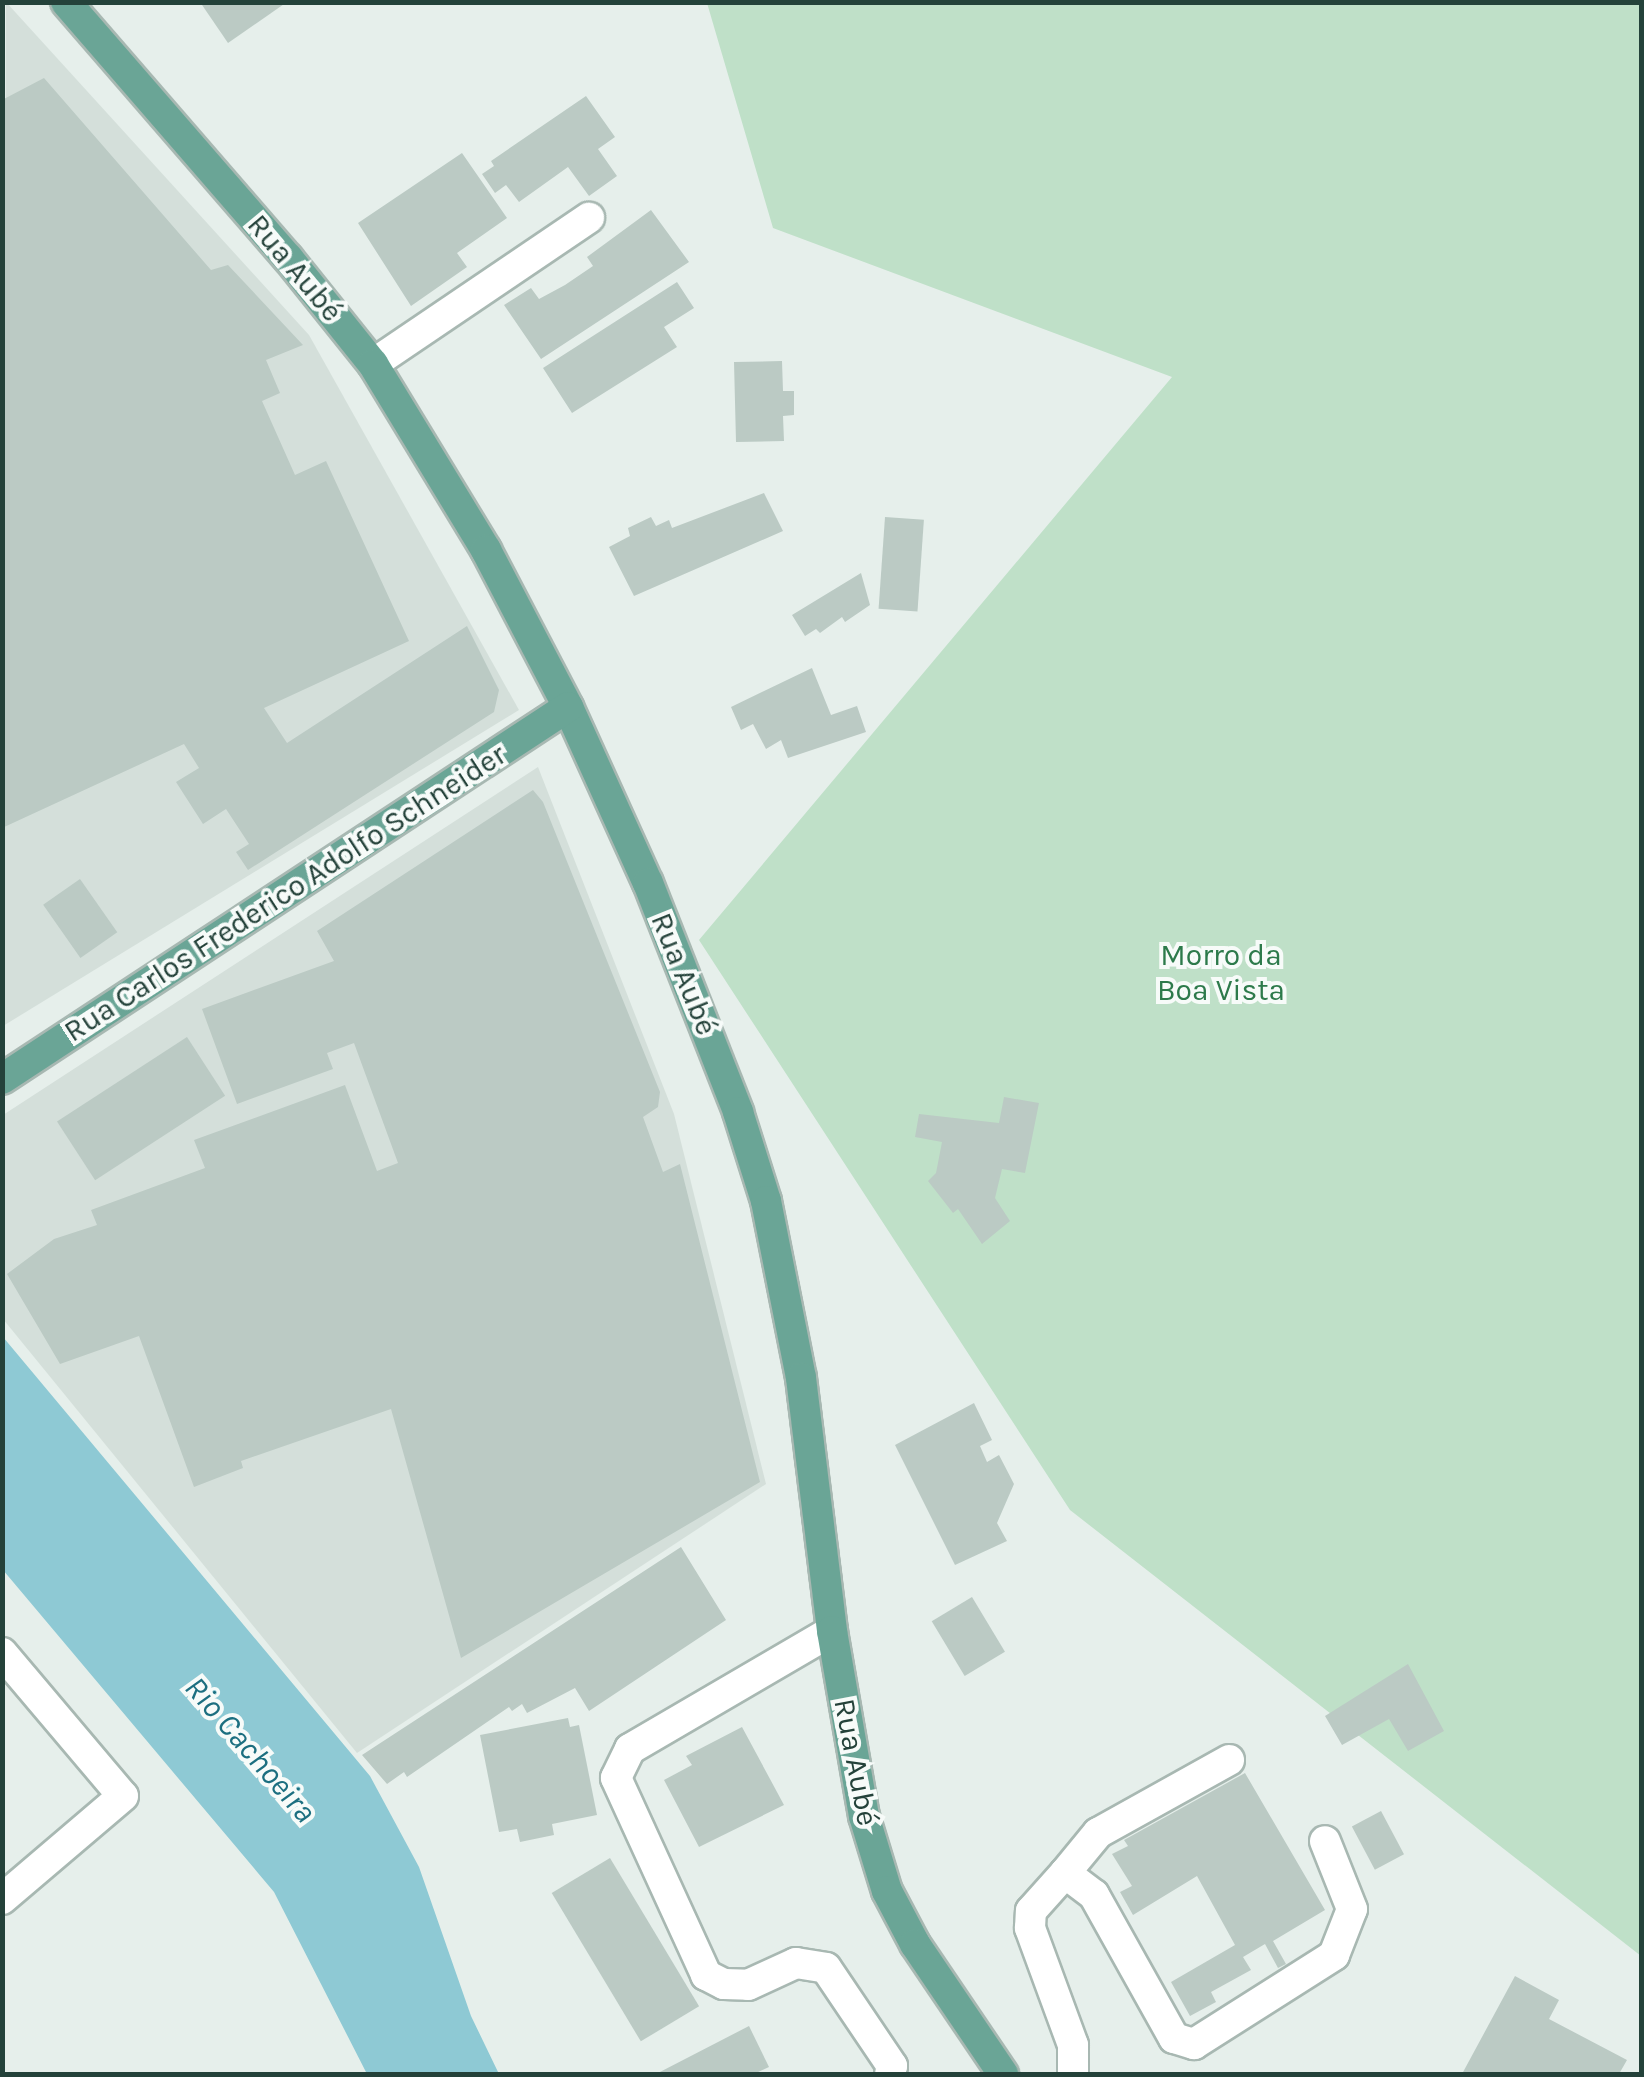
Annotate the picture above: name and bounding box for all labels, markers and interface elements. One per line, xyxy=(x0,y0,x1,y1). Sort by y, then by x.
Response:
street label: Rua Aubé xyxy=(240,207,350,329)
street label: Rua Carlos Frederico Adolfo Schneider xyxy=(57,736,513,1050)
street label: Rua Aubé xyxy=(643,908,725,1040)
park label: Morro da Boa Vista xyxy=(1157,937,1285,1008)
water label: Rio Cachoeira xyxy=(176,1669,324,1831)
street label: Rua Aubé xyxy=(826,1695,886,1829)

